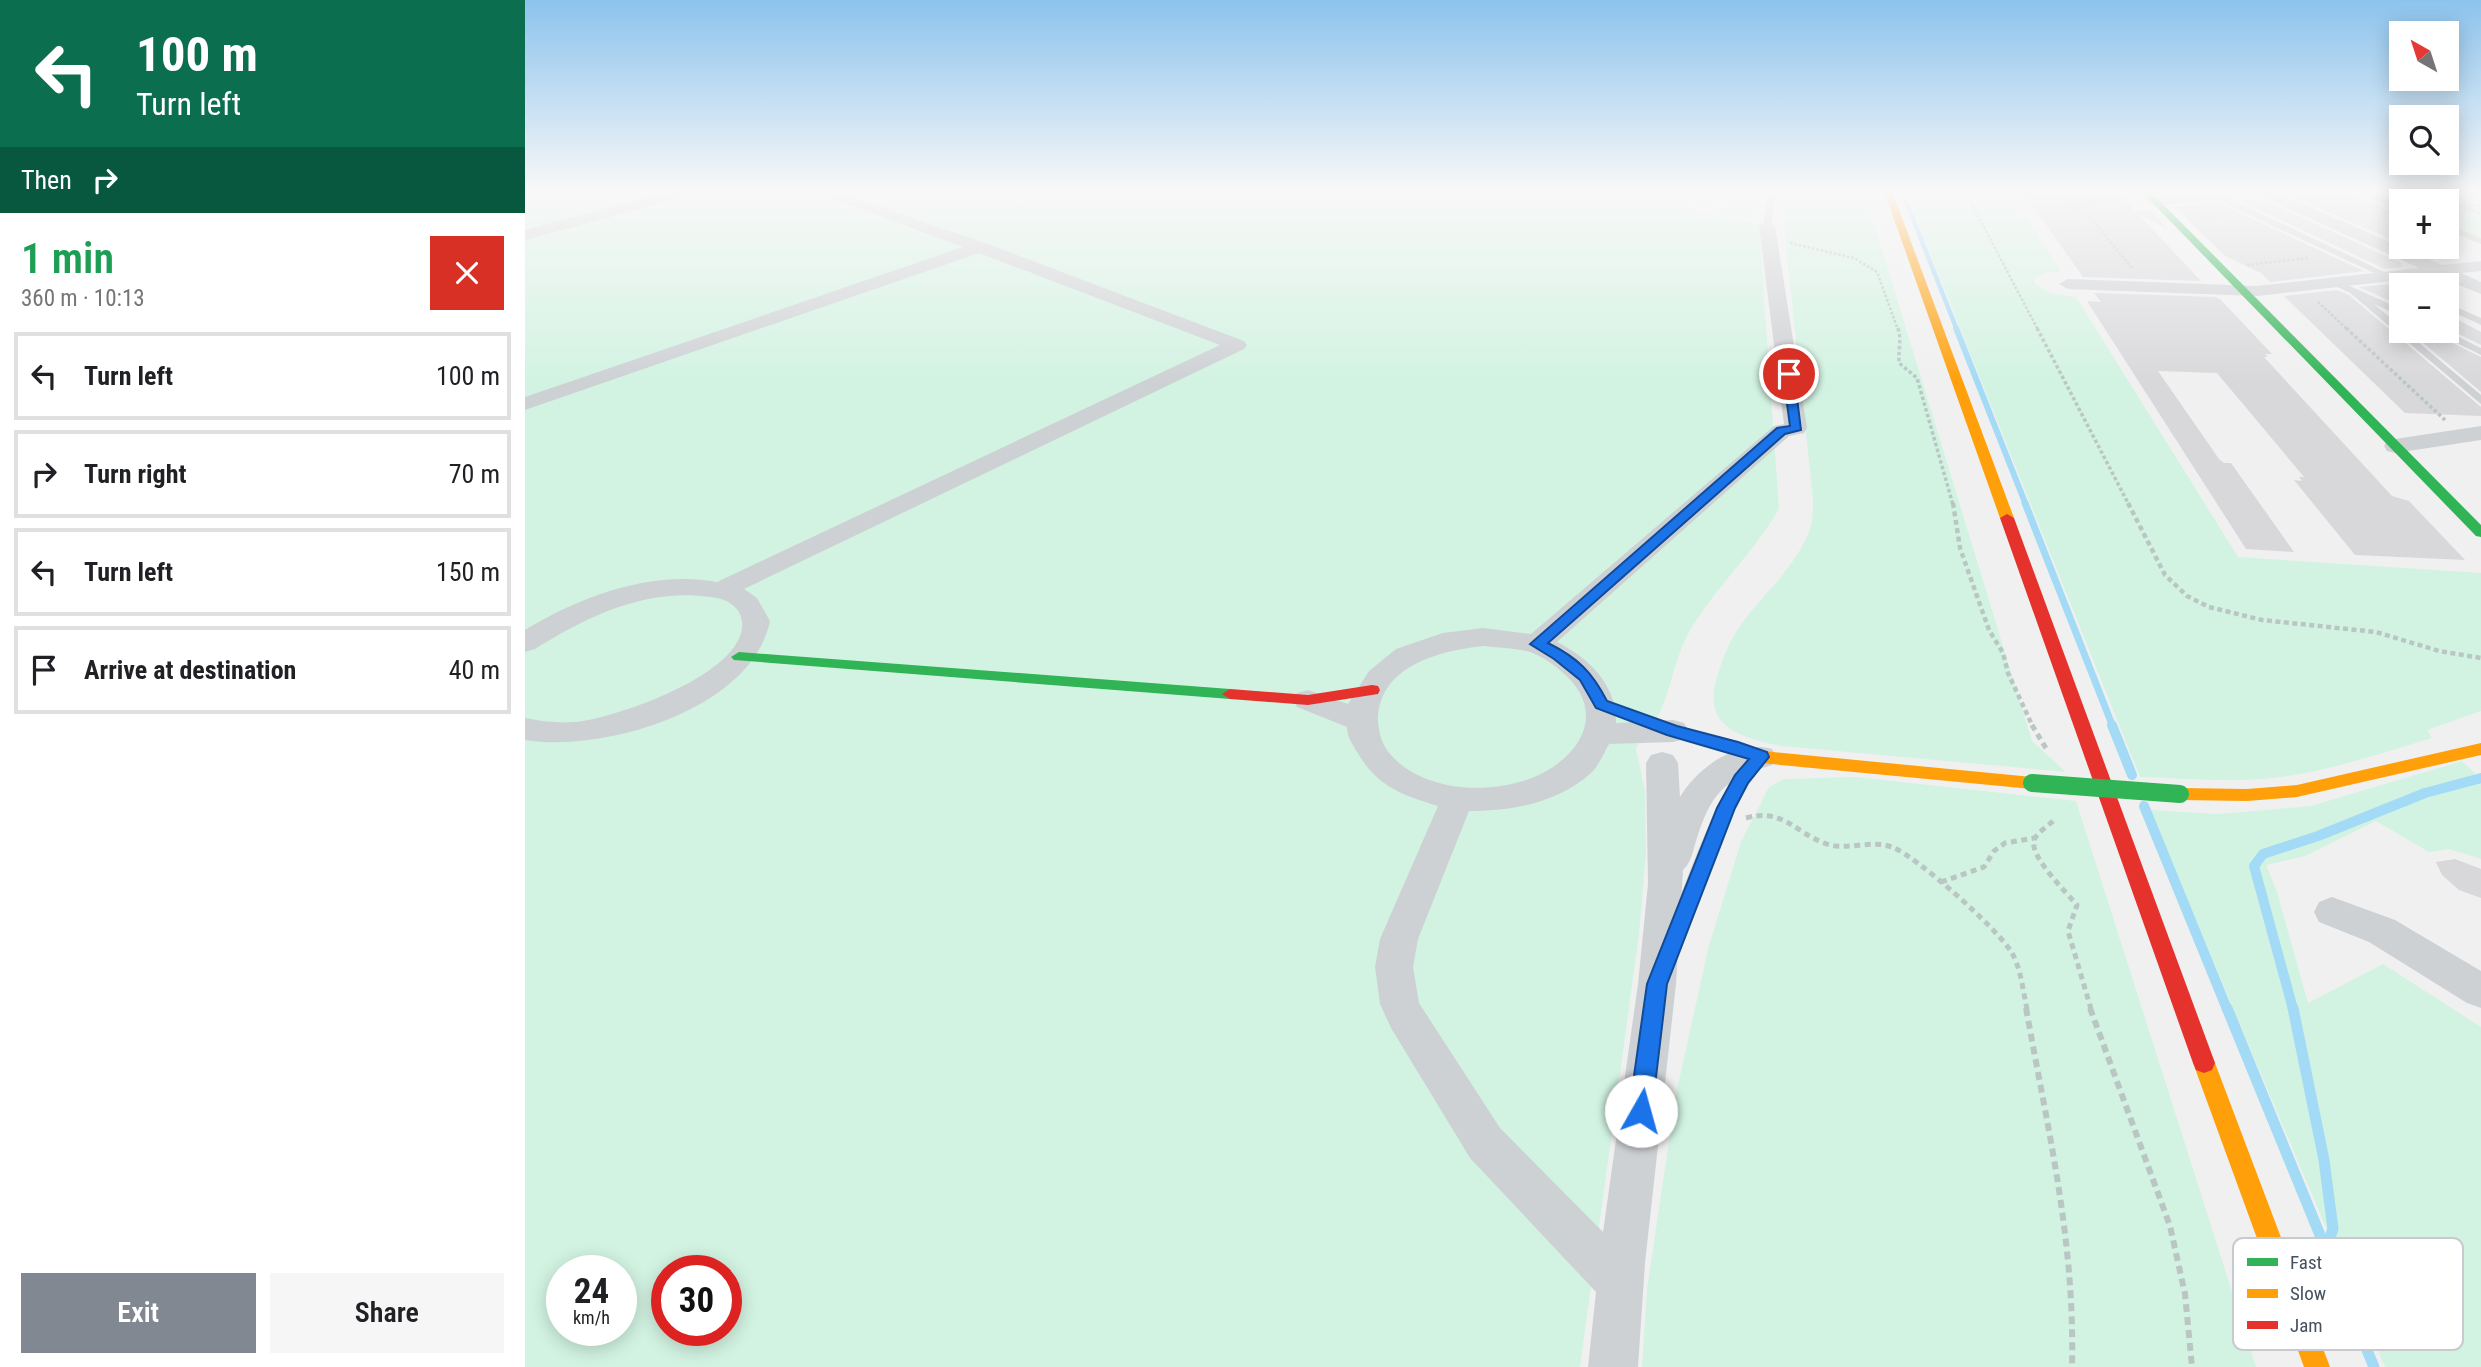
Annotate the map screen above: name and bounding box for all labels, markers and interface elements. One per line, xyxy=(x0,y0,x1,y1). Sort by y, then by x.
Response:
north arrow xyxy=(2389,21,2459,91)
map controls xyxy=(2389,21,2459,343)
text: 100 m xyxy=(136,26,258,83)
icon: left xyxy=(21,28,112,119)
text: Turn left xyxy=(136,85,241,123)
button: search xyxy=(2389,105,2459,175)
icon: right xyxy=(86,161,124,199)
text: Then xyxy=(21,165,72,195)
button: + xyxy=(2389,189,2459,259)
text: 1 min xyxy=(21,234,114,283)
button: close xyxy=(430,236,504,310)
button: − xyxy=(2389,273,2459,343)
text: 360 m · 10:13 xyxy=(21,285,145,312)
pin xyxy=(1759,344,1819,404)
icon: arrive xyxy=(1770,355,1808,393)
icon: left xyxy=(25,357,63,395)
text: Turn left xyxy=(84,361,173,391)
text: 100 m xyxy=(436,361,500,391)
icon: right xyxy=(25,455,63,493)
text: Turn right xyxy=(84,459,186,489)
text: 70 m xyxy=(449,459,500,489)
icon: left xyxy=(25,553,63,591)
text: Turn left xyxy=(84,557,173,587)
text: 150 m xyxy=(436,557,500,587)
icon: arrive xyxy=(25,651,63,689)
text: Arrive at destination xyxy=(84,655,296,685)
text: 40 m xyxy=(449,655,500,685)
position arrow xyxy=(1604,1074,1678,1148)
legend xyxy=(2233,1238,2463,1350)
text: Fast xyxy=(2290,1251,2322,1274)
speed limit sign: 30 xyxy=(651,1255,742,1346)
text: 24 xyxy=(574,1271,609,1312)
button: Exit xyxy=(21,1273,256,1353)
button: Share xyxy=(270,1273,504,1353)
text: Slow xyxy=(2290,1282,2326,1305)
text: km/h xyxy=(573,1307,610,1328)
text: Jam xyxy=(2290,1314,2323,1337)

